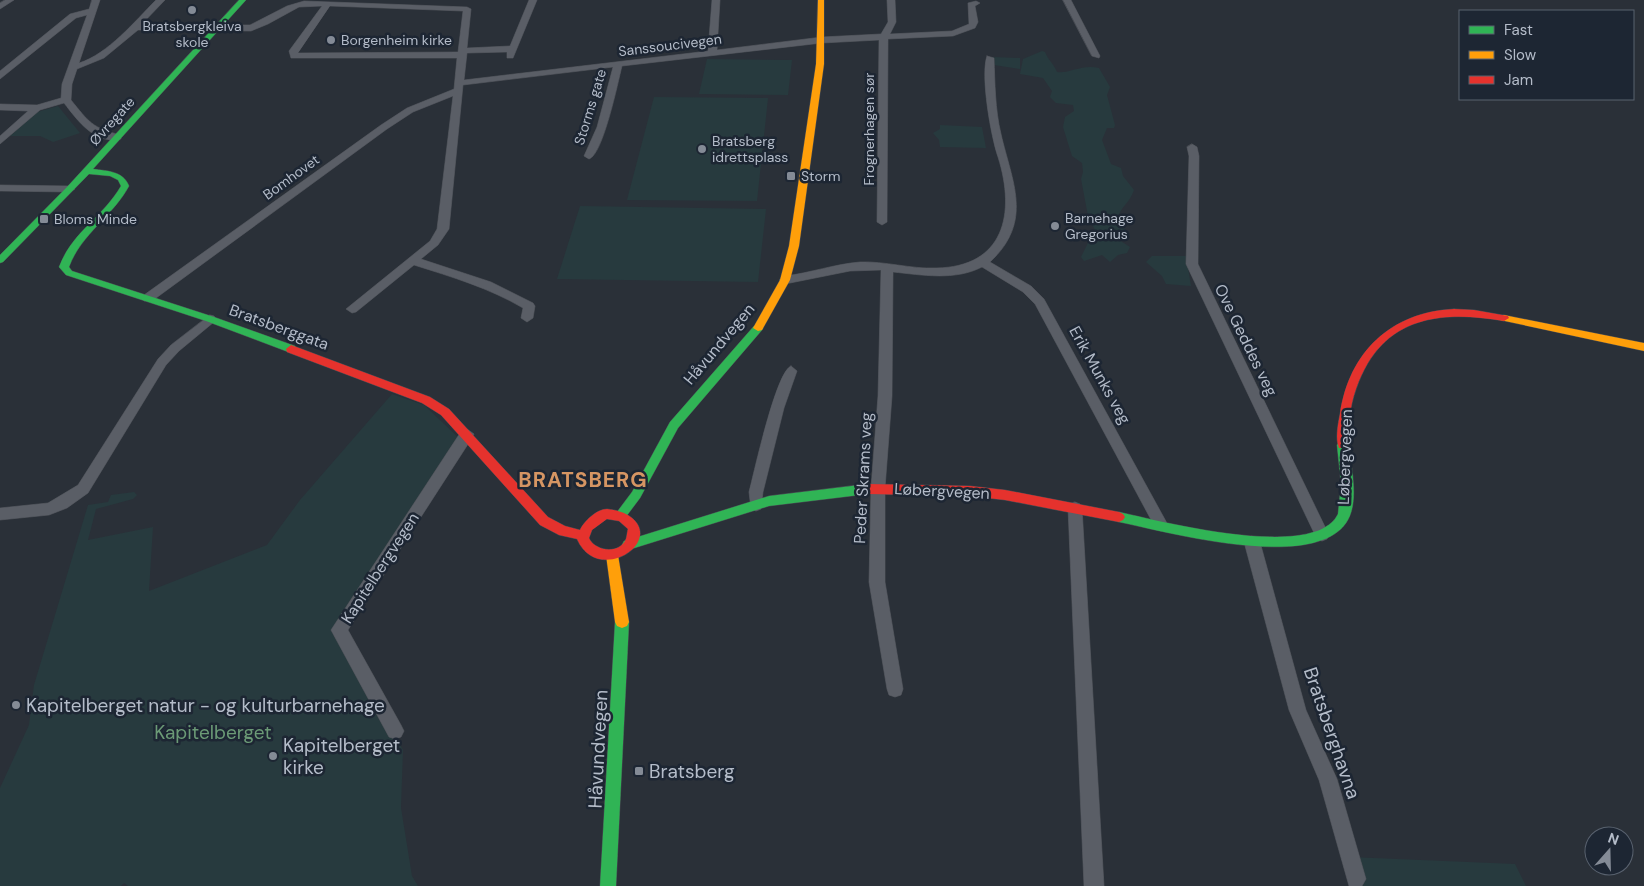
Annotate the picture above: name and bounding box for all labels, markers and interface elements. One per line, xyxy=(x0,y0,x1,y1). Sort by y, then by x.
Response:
marker: Bratsbergkleiva skole xyxy=(186,4,198,16)
legend xyxy=(1459,10,1634,100)
place label: Bratsbergkleiva skole xyxy=(142,17,242,51)
text: Fast xyxy=(1504,20,1533,40)
street label: Sanssoucivegen xyxy=(617,30,723,60)
place label: Borgenheim kirke xyxy=(341,31,452,49)
marker: Borgenheim kirke xyxy=(325,34,337,46)
text: Slow xyxy=(1504,45,1537,65)
street label: Storms gate xyxy=(570,67,610,147)
text: Jam xyxy=(1504,70,1533,90)
street label: Frognerhagen sør xyxy=(860,73,878,185)
street label: Øvregate xyxy=(85,93,139,149)
place label: Bratsberg idrettsplass xyxy=(712,132,788,166)
marker: Bratsberg idrettsplass xyxy=(696,143,708,155)
street label: Bomhovet xyxy=(259,150,323,204)
place label: Storm xyxy=(801,167,840,185)
marker: Storm xyxy=(785,170,797,182)
place label: Barnehage Gregorius xyxy=(1065,209,1133,243)
place label: Bloms Minde xyxy=(54,210,137,228)
marker: Bloms Minde xyxy=(38,213,50,225)
marker: Barnehage Gregorius xyxy=(1049,220,1061,232)
street label: Ove Geddes veg xyxy=(1210,280,1282,400)
street label: Bratsberggata xyxy=(226,299,332,355)
street label: Håvundvegen xyxy=(679,299,759,389)
street label: Erik Munks veg xyxy=(1064,322,1136,428)
street label: Løbergvegen xyxy=(1333,409,1357,505)
street label: Peder Skrams veg xyxy=(849,412,877,544)
district label: BRATSBERG xyxy=(518,466,648,494)
street label: Løbergvegen xyxy=(894,478,990,504)
street label: Kapitelbergvegen xyxy=(336,509,424,627)
street label: Bratsberghavna xyxy=(1298,664,1366,802)
street label: Håvundvegen xyxy=(582,689,614,809)
place label: Kapitelberget natur - og kulturbarnehage xyxy=(26,693,385,718)
marker: Kapitelberget natur - og kulturbarnehage xyxy=(10,699,22,711)
park label: Kapitelberget xyxy=(154,720,272,745)
place label: Kapitelberget kirke xyxy=(283,733,400,780)
marker: Kapitelberget kirke xyxy=(267,750,279,762)
place label: Bratsberg xyxy=(649,759,735,784)
marker: Bratsberg xyxy=(633,765,645,777)
north arrow xyxy=(1584,826,1634,876)
text: N xyxy=(1606,829,1621,849)

